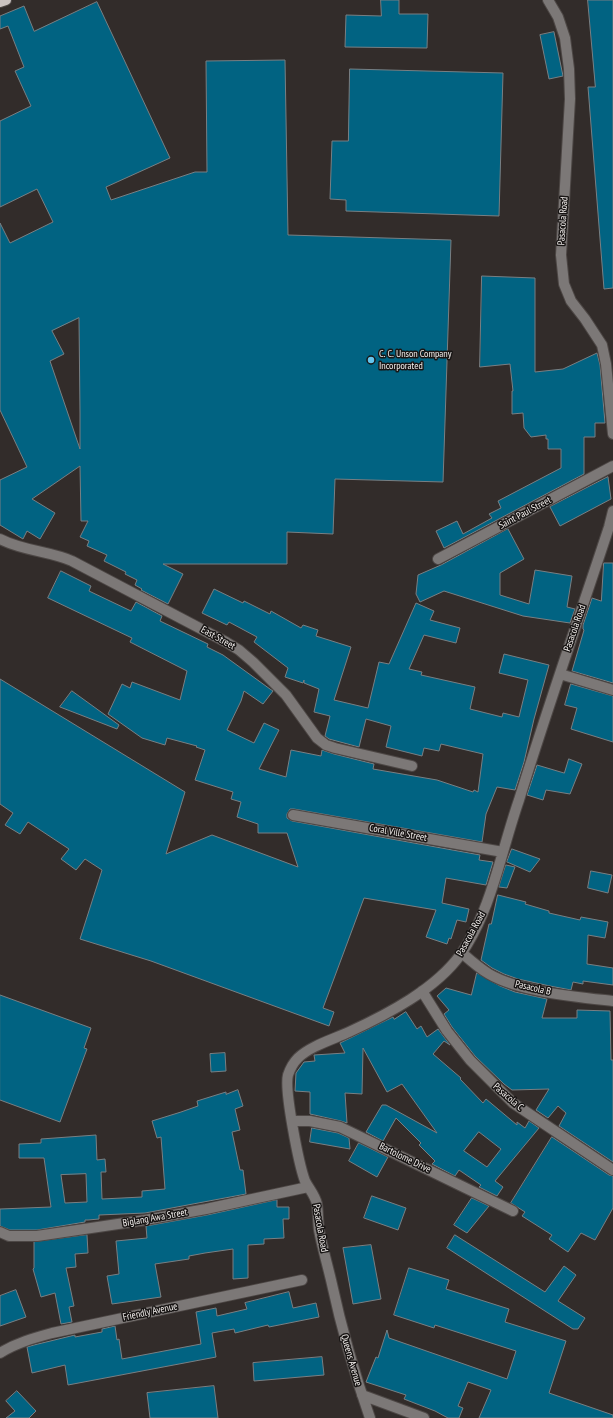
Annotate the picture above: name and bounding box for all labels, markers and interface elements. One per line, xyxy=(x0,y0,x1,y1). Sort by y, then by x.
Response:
street label: Pasacola Road xyxy=(555,196,571,246)
place label: C. C. Unson Company Incorporated xyxy=(379,348,451,372)
marker: C. C. Unson Company Incorporated xyxy=(366,355,376,365)
street label: Saint Paul Street xyxy=(497,494,553,532)
street label: Pasacola Road xyxy=(561,603,589,653)
street label: East Street xyxy=(199,624,237,652)
street label: Coral Ville Street xyxy=(368,822,428,844)
street label: Pasacola Road xyxy=(454,910,488,958)
street label: Pasacola B xyxy=(514,978,552,998)
street label: Pasacola C xyxy=(490,1081,526,1113)
street label: Bartolome Drive xyxy=(377,1140,433,1176)
street label: Pasacola Road xyxy=(310,1203,330,1253)
street label: Biglang Awa Street xyxy=(122,1206,188,1230)
street label: Friendly Avenue xyxy=(122,1300,178,1324)
street label: Queens Avenue xyxy=(338,1333,364,1387)

